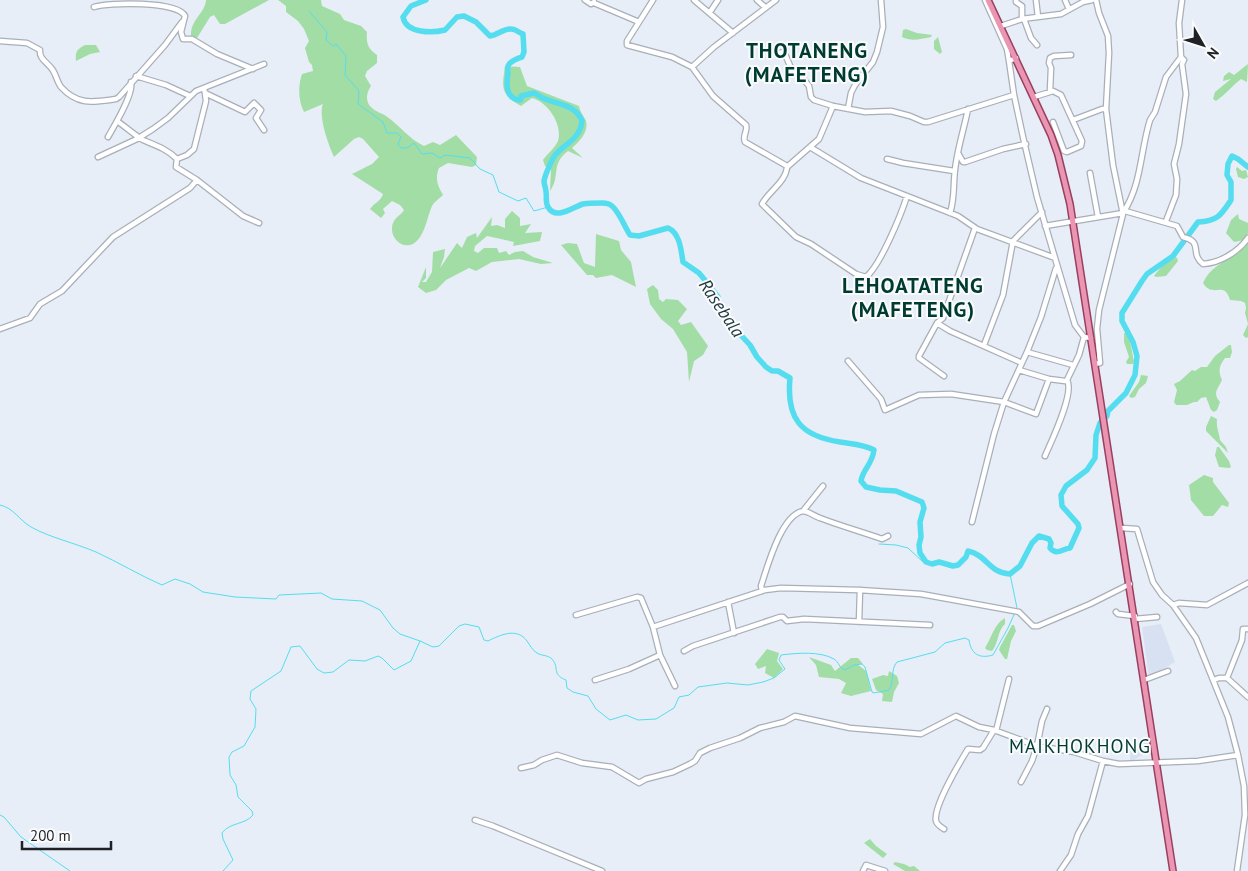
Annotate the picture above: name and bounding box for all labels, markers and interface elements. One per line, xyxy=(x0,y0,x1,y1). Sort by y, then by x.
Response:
north arrow xyxy=(1178,20,1228,70)
district label: THOTANENG (MAFETENG) xyxy=(745,37,869,88)
text: N xyxy=(1203,44,1223,62)
district label: LEHOATATENG (MAFETENG) xyxy=(842,272,984,323)
water label: Rasebala xyxy=(694,274,750,342)
district label: MAIKHOKHONG xyxy=(1009,734,1151,758)
scale bar xyxy=(22,818,111,850)
text: 200 m xyxy=(30,826,71,845)

